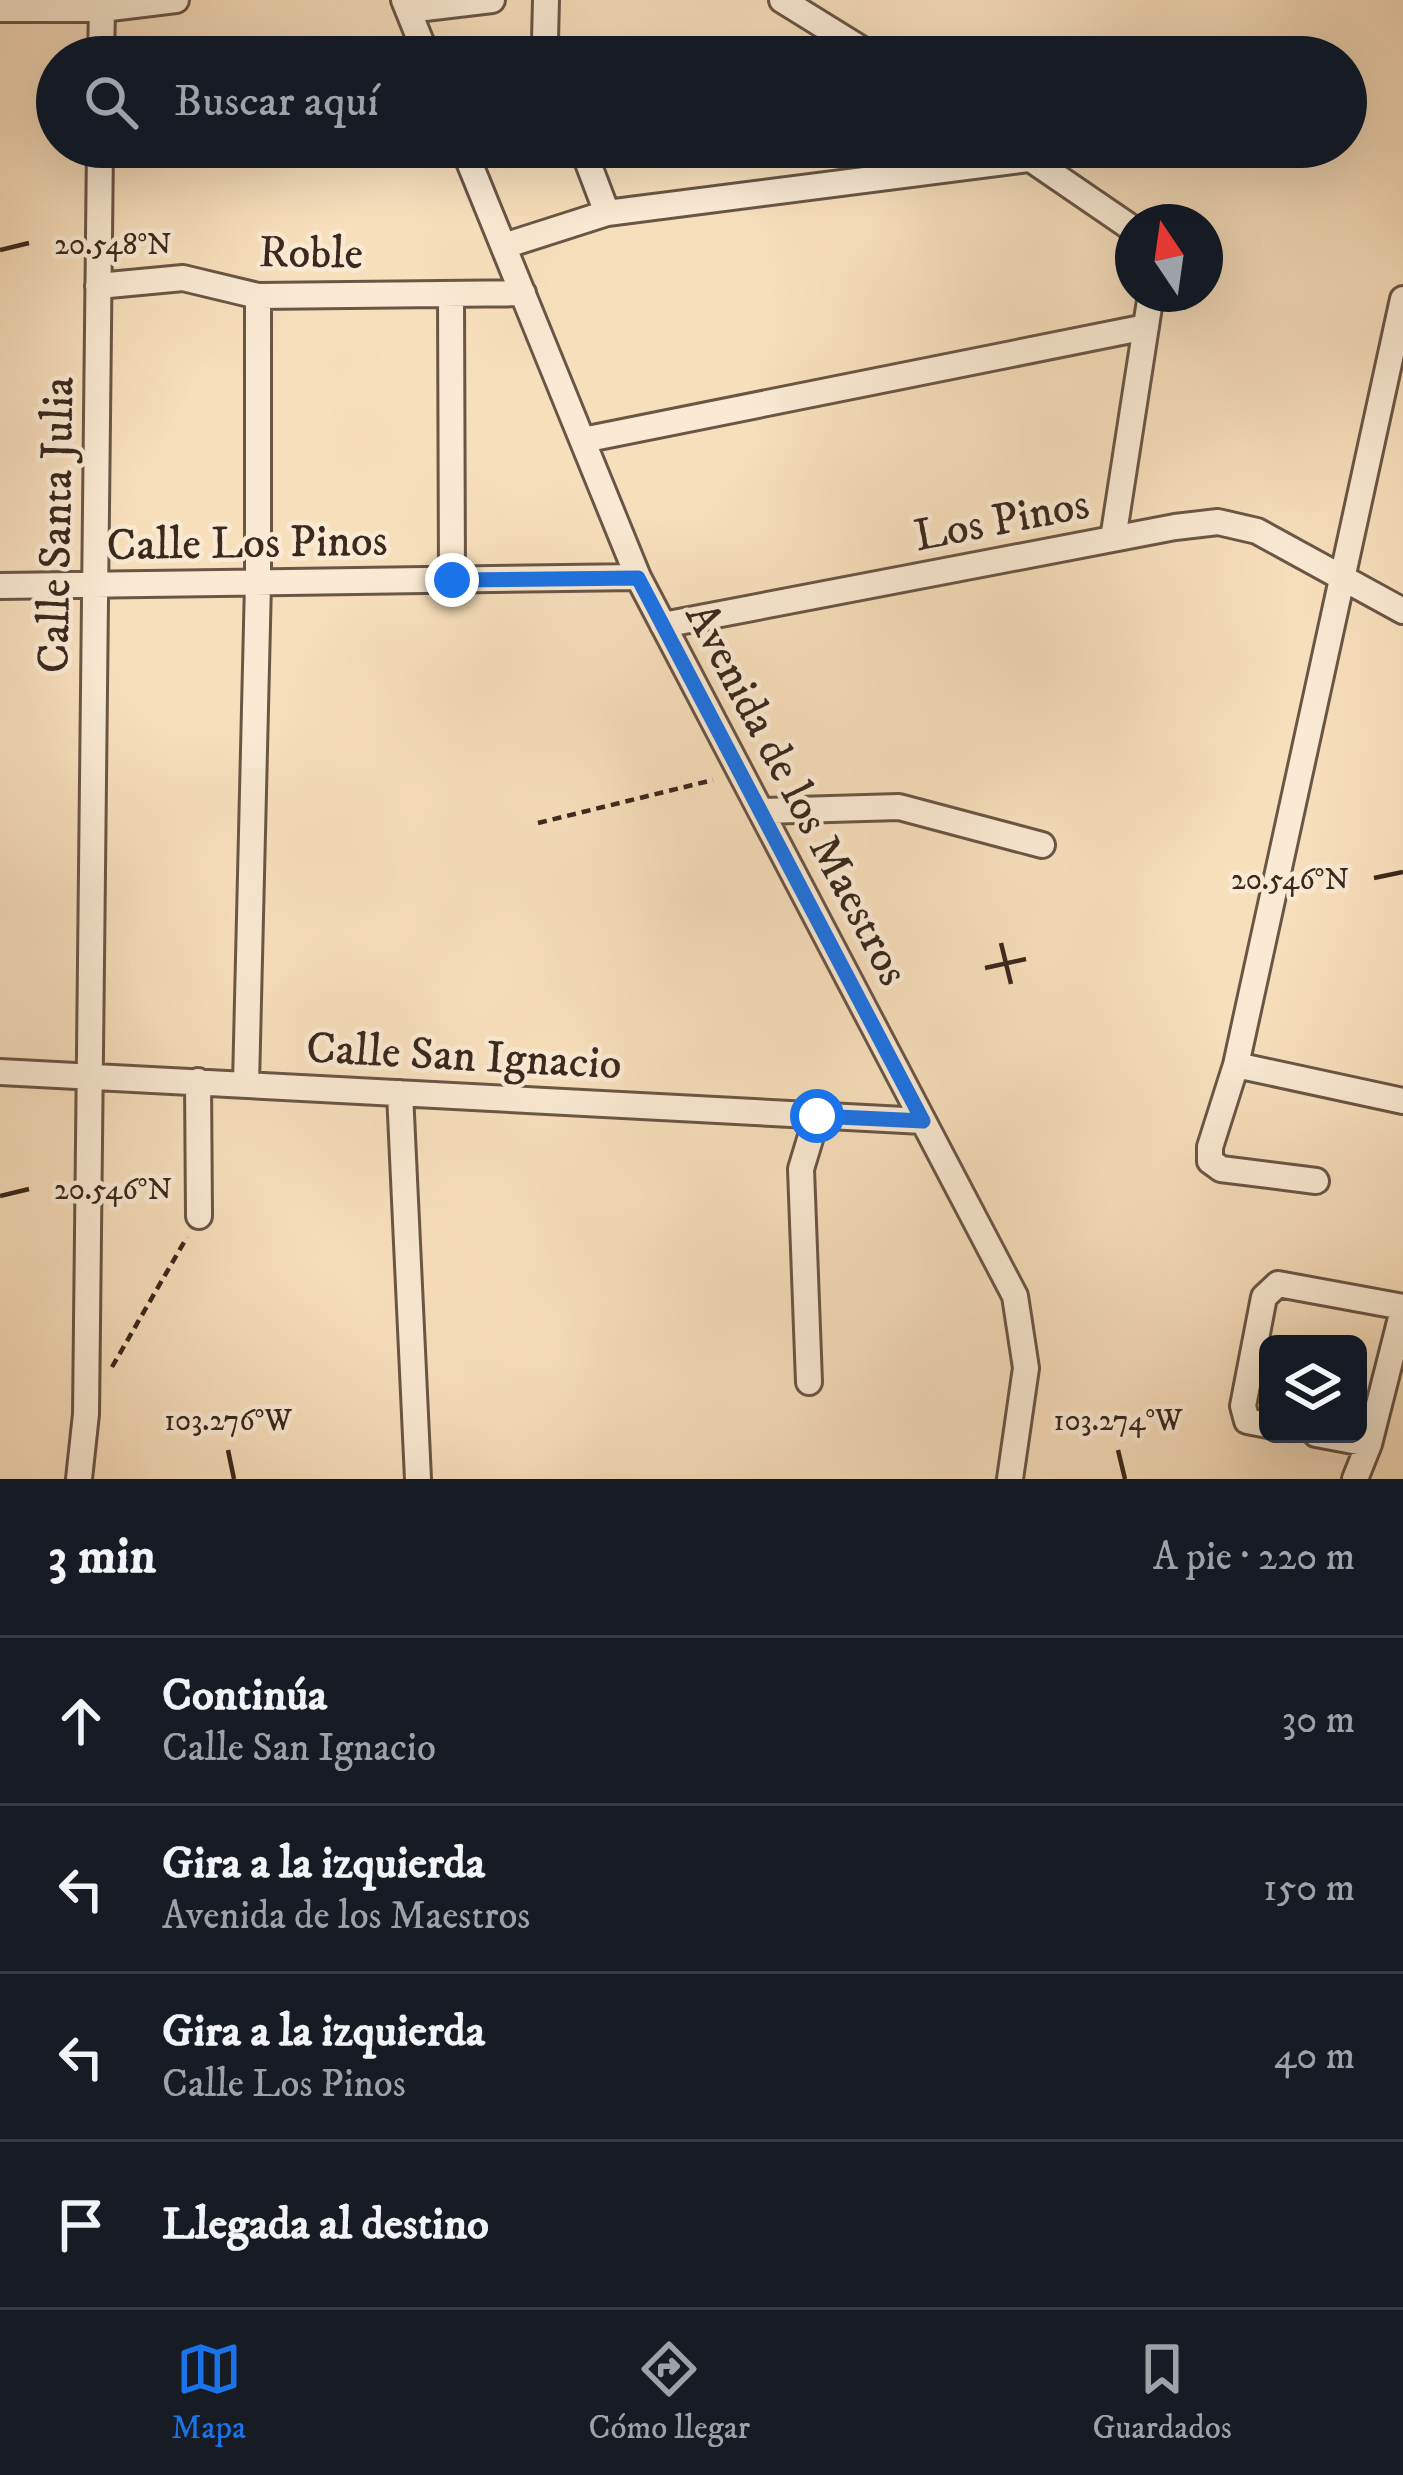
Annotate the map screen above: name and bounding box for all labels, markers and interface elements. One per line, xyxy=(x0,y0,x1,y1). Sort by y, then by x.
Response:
search box xyxy=(36,36,1367,168)
icon: search xyxy=(78,69,144,135)
text: Buscar aquí xyxy=(174,74,379,130)
north arrow xyxy=(1115,204,1223,312)
street label: Roble xyxy=(258,225,364,283)
text: 20.548°N xyxy=(54,227,172,264)
street label: Calle Santa Julia xyxy=(26,376,88,674)
street label: Los Pinos xyxy=(909,477,1094,565)
street label: Calle Los Pinos xyxy=(106,514,388,574)
route end xyxy=(425,553,479,607)
street label: Avenida de los Maestros xyxy=(672,594,921,995)
text: 20.546°N xyxy=(1231,862,1349,899)
street label: Calle San Ignacio xyxy=(305,1021,623,1093)
route start xyxy=(790,1089,844,1143)
text: 20.546°N xyxy=(54,1172,172,1209)
map controls xyxy=(1259,1335,1367,1443)
button: layers xyxy=(1259,1335,1367,1443)
text: 103.276°W xyxy=(164,1403,292,1440)
text: 103.274°W xyxy=(1054,1403,1183,1440)
text: 3 min xyxy=(48,1525,156,1589)
text: A pie · 220 m xyxy=(1153,1533,1355,1582)
text: Continúa xyxy=(162,1668,327,1724)
icon: ahead xyxy=(48,1688,114,1754)
text: 30 m xyxy=(1282,1696,1355,1745)
text: Calle San Ignacio xyxy=(162,1724,436,1773)
text: Gira a la izquierda xyxy=(162,1836,485,1892)
icon: left xyxy=(48,1856,114,1922)
text: 150 m xyxy=(1263,1864,1355,1913)
text: Avenida de los Maestros xyxy=(162,1892,530,1941)
text: Gira a la izquierda xyxy=(162,2004,485,2060)
icon: left xyxy=(48,2024,114,2090)
text: 40 m xyxy=(1274,2032,1355,2081)
text: Calle Los Pinos xyxy=(162,2060,406,2109)
icon: arrive xyxy=(48,2192,114,2258)
text: Llegada al destino xyxy=(162,2197,489,2253)
tab: Mapa xyxy=(171,2336,246,2449)
tab: Cómo llegar xyxy=(588,2336,750,2449)
tab: Guardados xyxy=(1093,2336,1232,2449)

